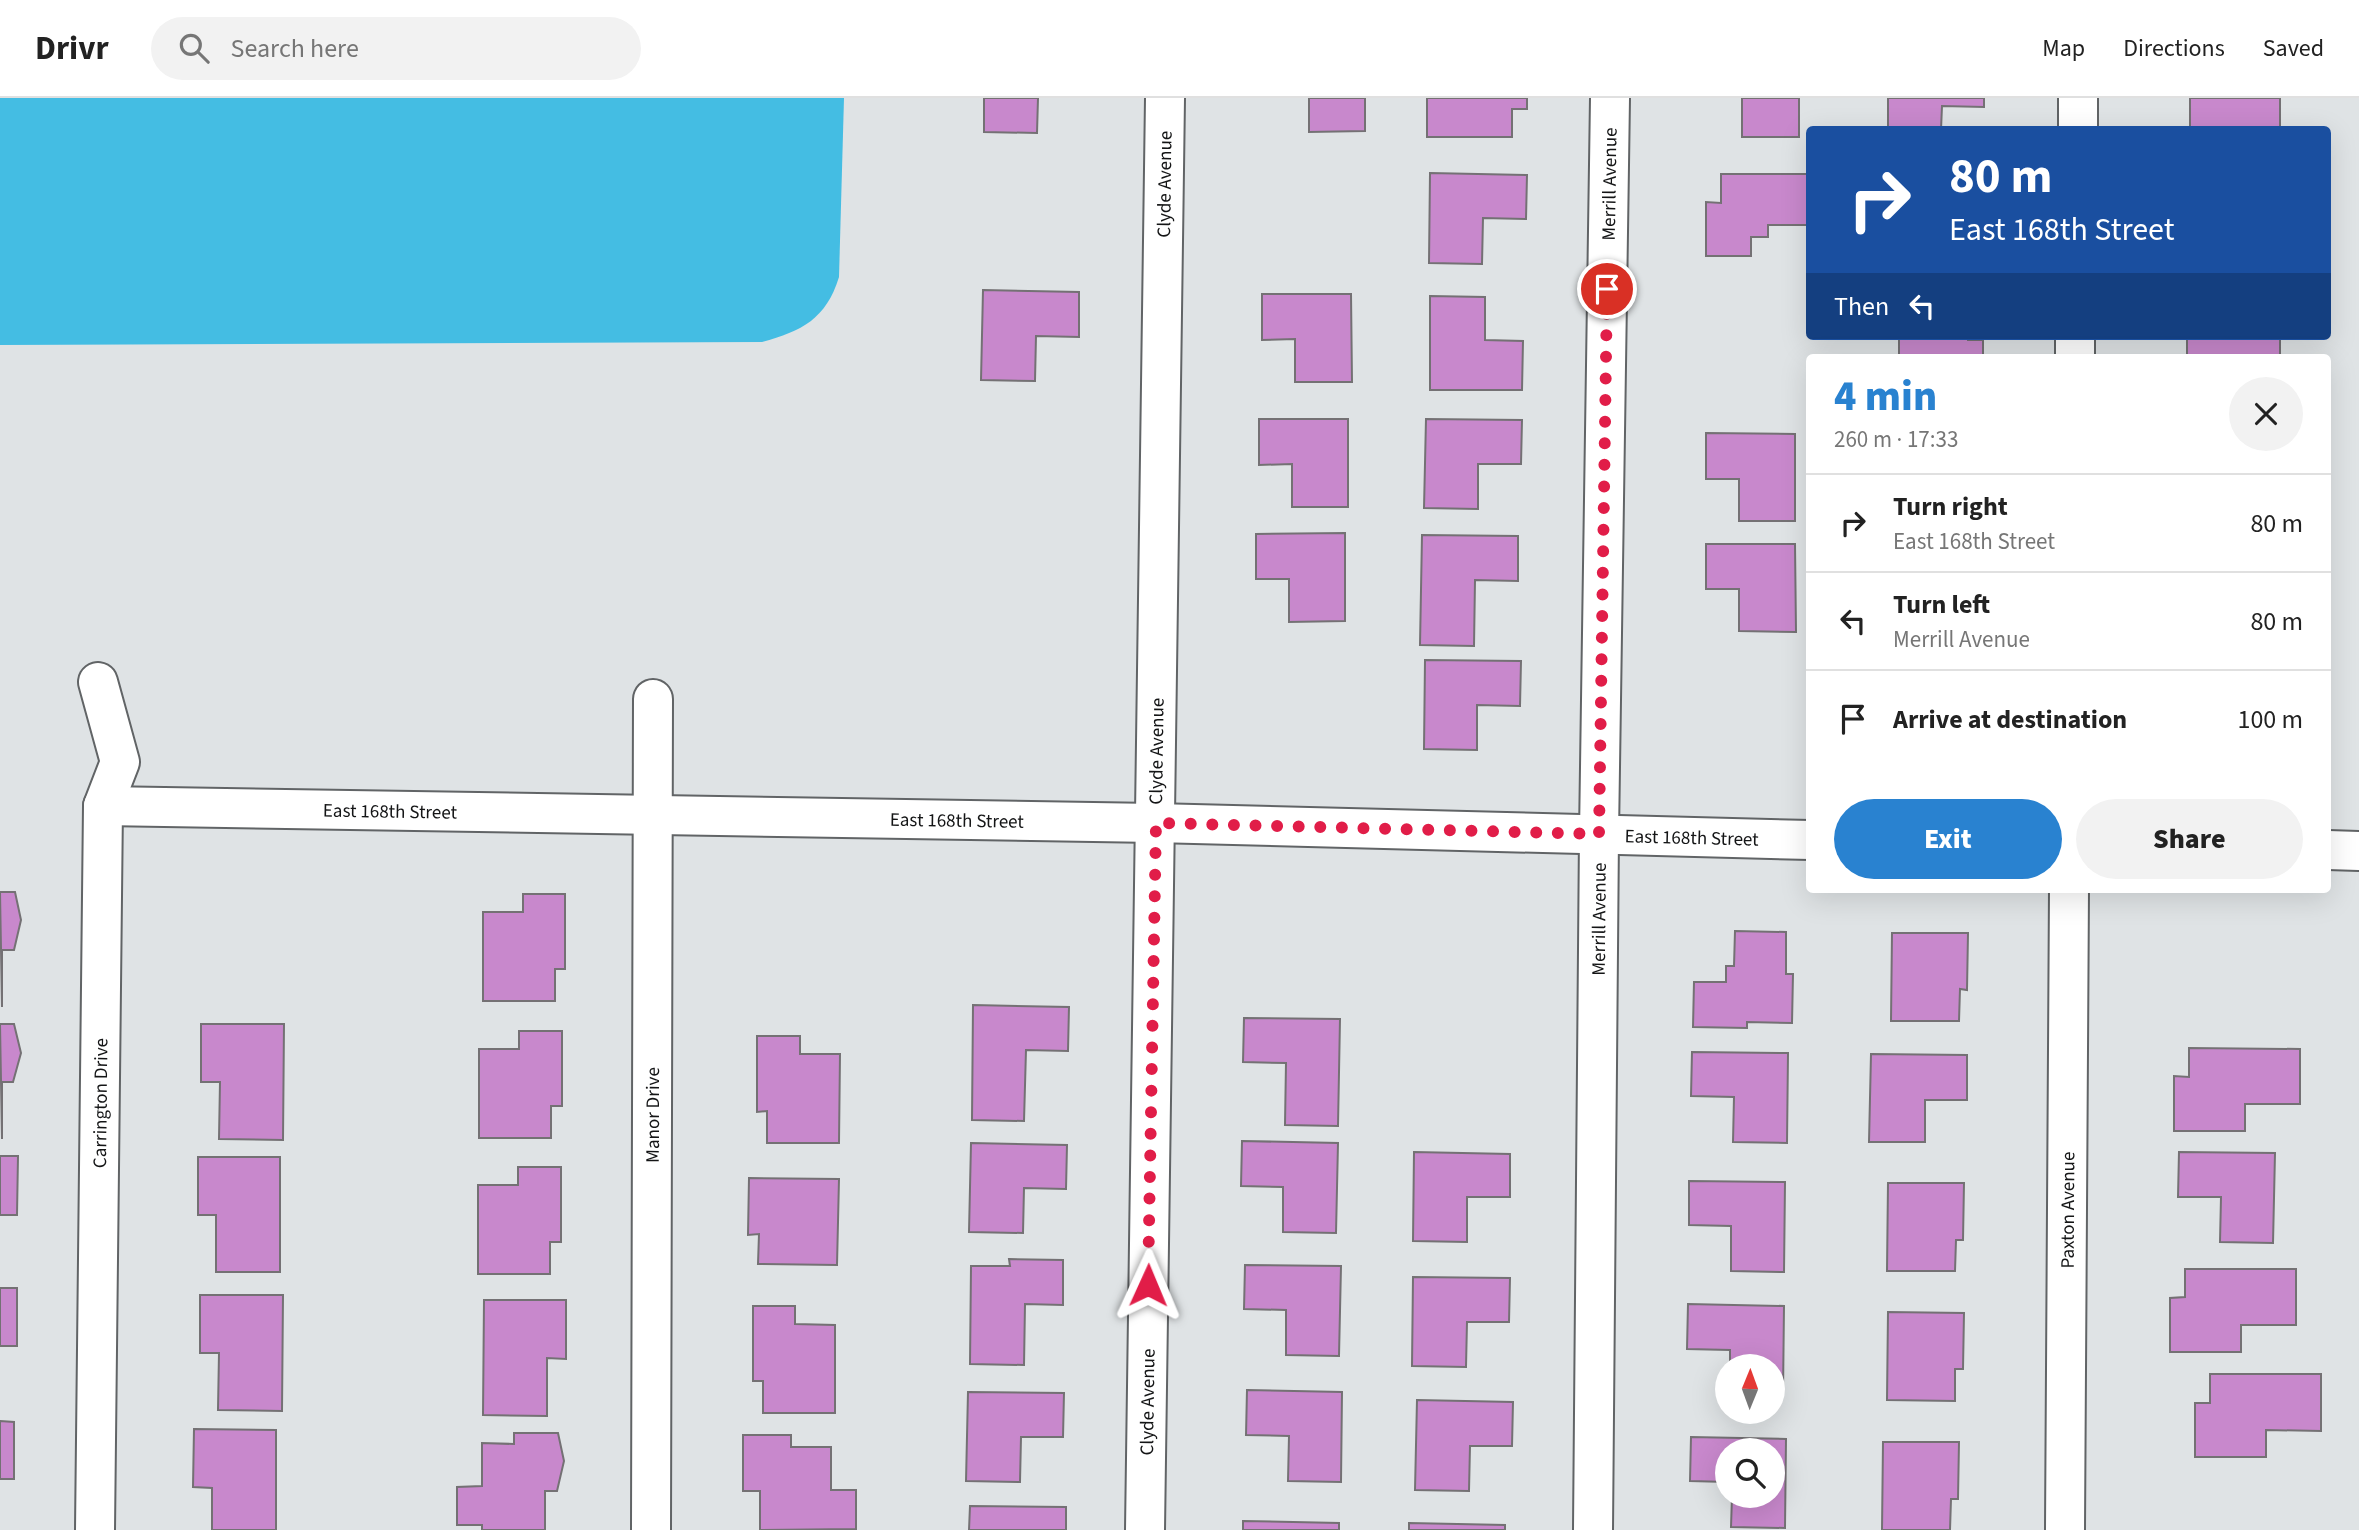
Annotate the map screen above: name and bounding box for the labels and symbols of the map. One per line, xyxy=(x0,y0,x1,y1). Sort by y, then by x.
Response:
street label: Merrill Avenue xyxy=(1596,127,1625,241)
street label: Clyde Avenue xyxy=(1151,130,1180,238)
pin xyxy=(1577,259,1637,319)
street label: Clyde Avenue xyxy=(1143,697,1172,805)
street label: East 168th Street xyxy=(323,798,458,827)
street label: East 168th Street xyxy=(890,807,1025,836)
street label: East 168th Street xyxy=(1624,823,1760,854)
street label: Merrill Avenue xyxy=(1586,862,1614,976)
street label: Carrington Drive xyxy=(87,1038,115,1168)
street label: Manor Drive xyxy=(640,1067,667,1163)
street label: Paxton Avenue xyxy=(2055,1151,2082,1269)
position arrow xyxy=(1111,1248,1185,1322)
street label: Clyde Avenue xyxy=(1134,1348,1163,1456)
north arrow xyxy=(1715,1354,1785,1424)

